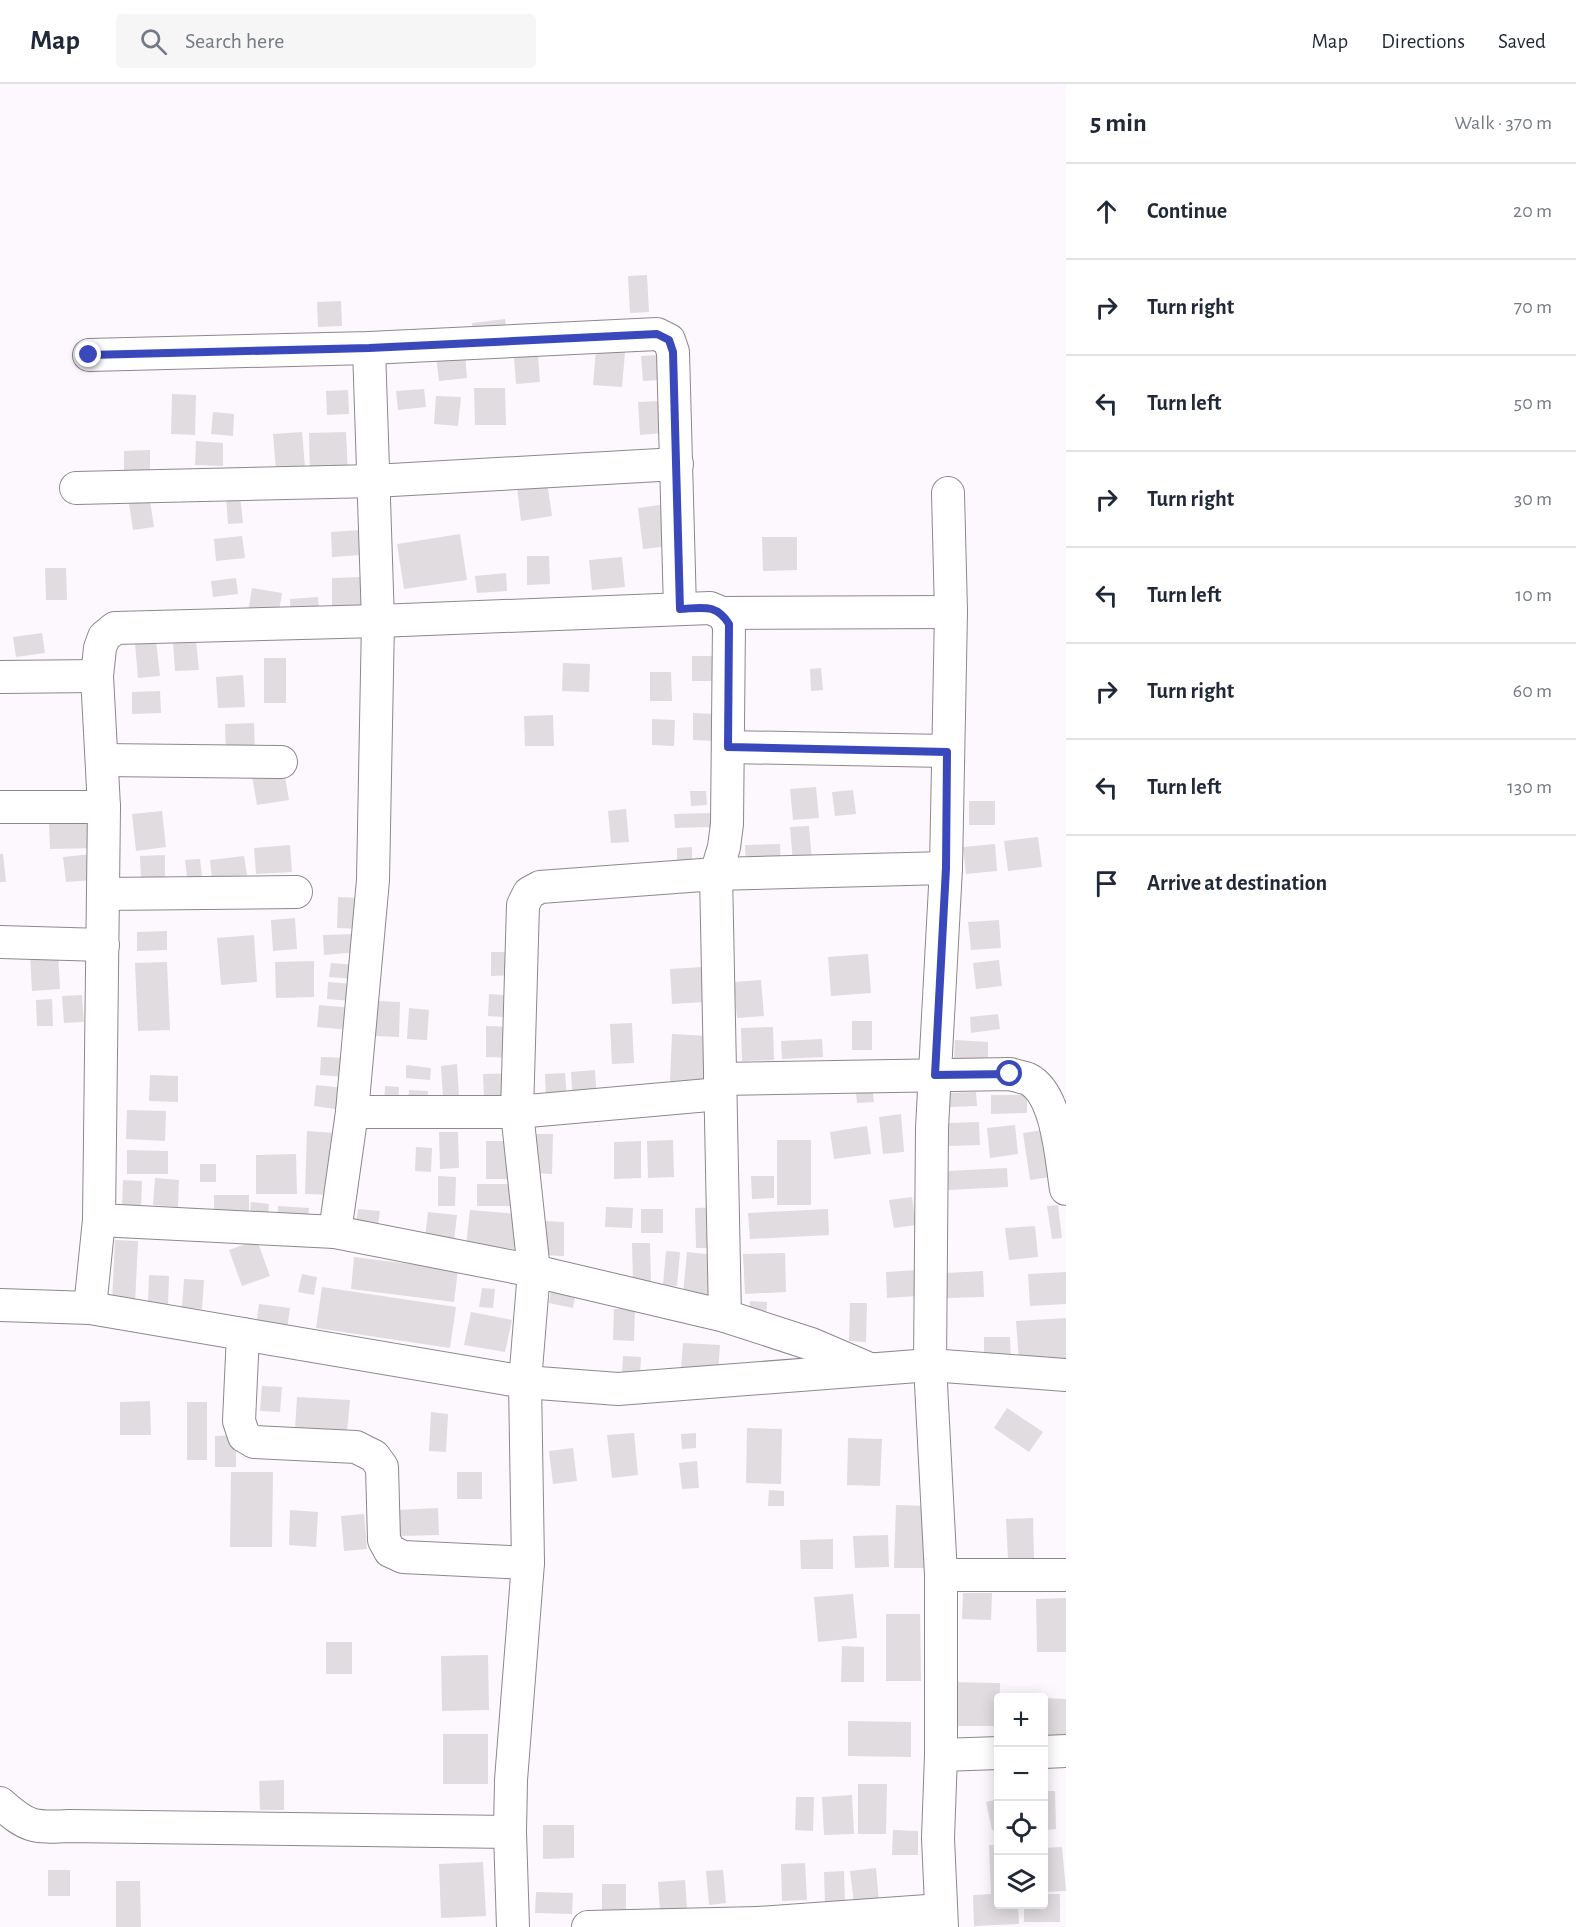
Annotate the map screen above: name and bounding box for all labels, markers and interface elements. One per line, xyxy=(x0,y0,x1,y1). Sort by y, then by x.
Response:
search box xyxy=(116,14,536,68)
icon: search xyxy=(137,25,170,58)
text: Map xyxy=(30,27,80,55)
text: Search here xyxy=(185,30,284,52)
text: Map xyxy=(1312,31,1348,52)
text: Directions xyxy=(1381,31,1465,52)
text: Saved xyxy=(1498,31,1546,52)
text: 5 min xyxy=(1090,110,1147,136)
text: Walk · 370 m xyxy=(1454,113,1552,133)
icon: ahead xyxy=(1090,195,1123,228)
text: Continue xyxy=(1147,200,1227,222)
text: 20 m xyxy=(1513,201,1552,221)
icon: right xyxy=(1090,291,1123,324)
text: Turn right xyxy=(1147,296,1234,318)
text: 70 m xyxy=(1514,297,1552,317)
route end xyxy=(75,341,101,367)
icon: left xyxy=(1090,387,1123,420)
text: Turn left xyxy=(1147,392,1221,414)
text: 50 m xyxy=(1514,393,1552,413)
icon: right xyxy=(1090,483,1123,516)
text: Turn right xyxy=(1147,488,1234,510)
text: 30 m xyxy=(1514,489,1552,509)
icon: left xyxy=(1090,579,1123,612)
text: Turn left xyxy=(1147,584,1221,606)
text: 10 m xyxy=(1515,585,1552,605)
icon: right xyxy=(1090,675,1123,708)
text: Turn right xyxy=(1147,680,1234,702)
text: 60 m xyxy=(1513,681,1552,701)
icon: left xyxy=(1090,771,1123,804)
text: Turn left xyxy=(1147,776,1221,798)
text: 130 m xyxy=(1507,777,1552,797)
icon: arrive xyxy=(1090,867,1123,900)
text: Arrive at destination xyxy=(1147,872,1327,894)
route start xyxy=(996,1060,1022,1086)
map controls xyxy=(994,1693,1048,1909)
button: + xyxy=(994,1693,1048,1747)
button: − xyxy=(994,1747,1048,1801)
button: locate xyxy=(994,1801,1048,1855)
button: layers xyxy=(994,1855,1048,1909)

